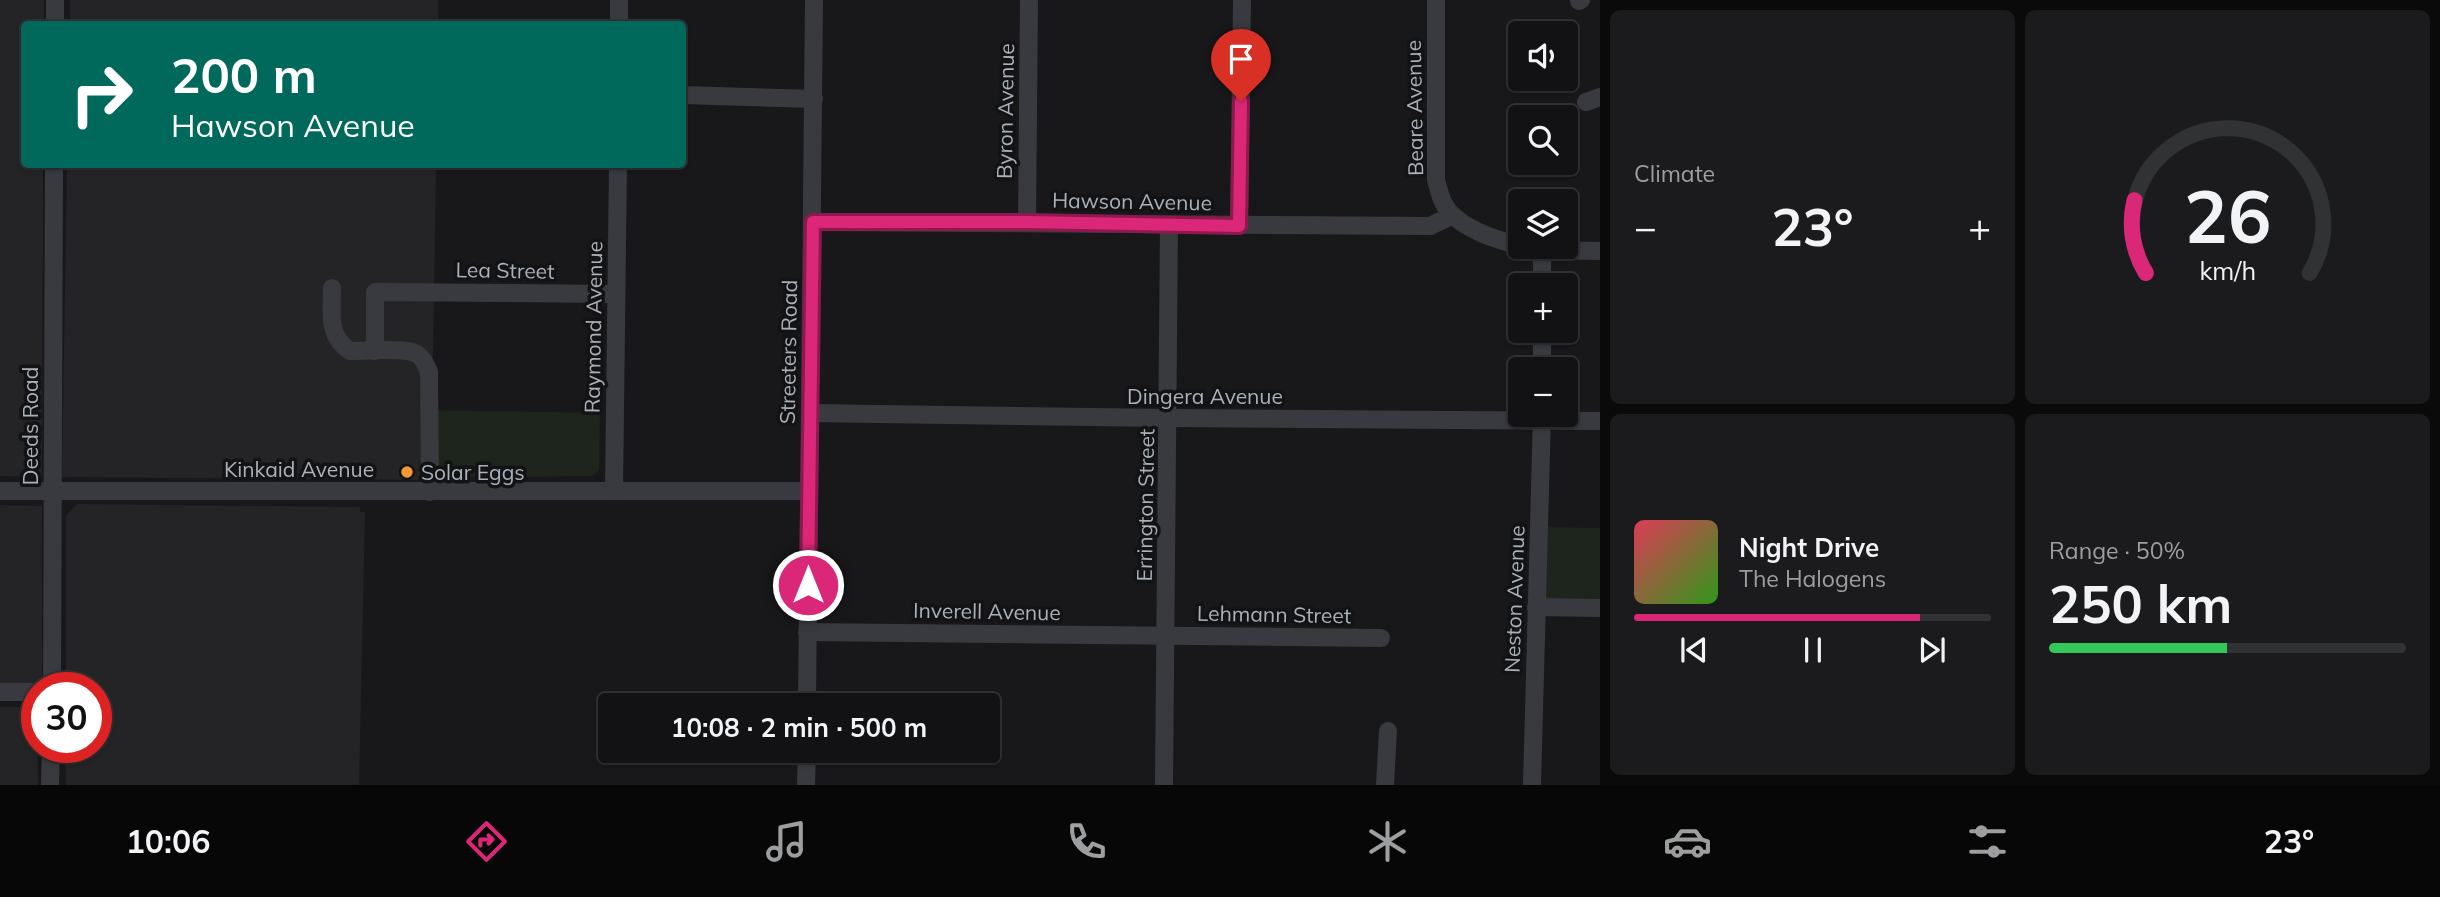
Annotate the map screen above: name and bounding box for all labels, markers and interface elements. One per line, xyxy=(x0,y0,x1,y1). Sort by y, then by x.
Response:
map controls xyxy=(1508,21,1578,427)
button: sound xyxy=(1508,21,1578,91)
pin xyxy=(1211,29,1271,101)
icon: arrive xyxy=(1222,40,1260,78)
street label: Beare Avenue xyxy=(1400,40,1428,176)
street label: Byron Avenue xyxy=(991,43,1019,179)
text: 200 m xyxy=(171,44,317,105)
icon: right xyxy=(56,49,147,140)
text: Hawson Avenue xyxy=(171,105,415,145)
button: search xyxy=(1508,105,1578,175)
text: Climate xyxy=(1634,159,1715,188)
text: 26 xyxy=(2184,170,2271,261)
street label: Hawson Avenue xyxy=(1052,187,1212,215)
button: layers xyxy=(1508,189,1578,259)
text: 23° xyxy=(1771,194,1854,259)
text: − xyxy=(1634,203,1657,251)
text: + xyxy=(1968,203,1991,251)
street label: Raymond Avenue xyxy=(579,241,607,413)
text: km/h xyxy=(2199,255,2256,286)
street label: Lea Street xyxy=(455,256,555,284)
button: + xyxy=(1508,273,1578,343)
street label: Streeters Road xyxy=(774,280,802,424)
button: − xyxy=(1508,357,1578,427)
street label: Deeds Road xyxy=(17,367,43,485)
street label: Dingera Avenue xyxy=(1127,383,1283,409)
street label: Errington Street xyxy=(1131,428,1159,582)
street label: Kinkaid Avenue xyxy=(224,456,374,482)
place label: Solar Eggs xyxy=(421,459,525,485)
marker: Solar Eggs xyxy=(399,464,415,480)
street label: Neston Avenue xyxy=(1498,525,1530,673)
text: Night Drive xyxy=(1739,531,1879,564)
text: Range · 50% xyxy=(2049,536,2185,565)
position arrow xyxy=(771,548,845,622)
text: The Halogens xyxy=(1739,564,1886,593)
text: 250 km xyxy=(2049,571,2232,636)
street label: Inverell Avenue xyxy=(913,597,1061,625)
street label: Lehmann Street xyxy=(1197,600,1351,628)
icon: previous xyxy=(1675,631,1713,669)
icon: pause xyxy=(1794,631,1832,669)
icon: next xyxy=(1913,631,1951,669)
speed limit sign: 30 xyxy=(21,672,112,763)
text: 10:08 · 2 min · 500 m xyxy=(671,711,927,744)
icon: directions xyxy=(462,817,511,866)
icon: music xyxy=(762,817,811,866)
icon: phone xyxy=(1062,817,1111,866)
icon: climate xyxy=(1363,817,1412,866)
icon: car xyxy=(1663,817,1712,866)
icon: filters xyxy=(1963,817,2012,866)
text: 10:06 xyxy=(126,821,210,861)
text: 23° xyxy=(2264,821,2314,861)

